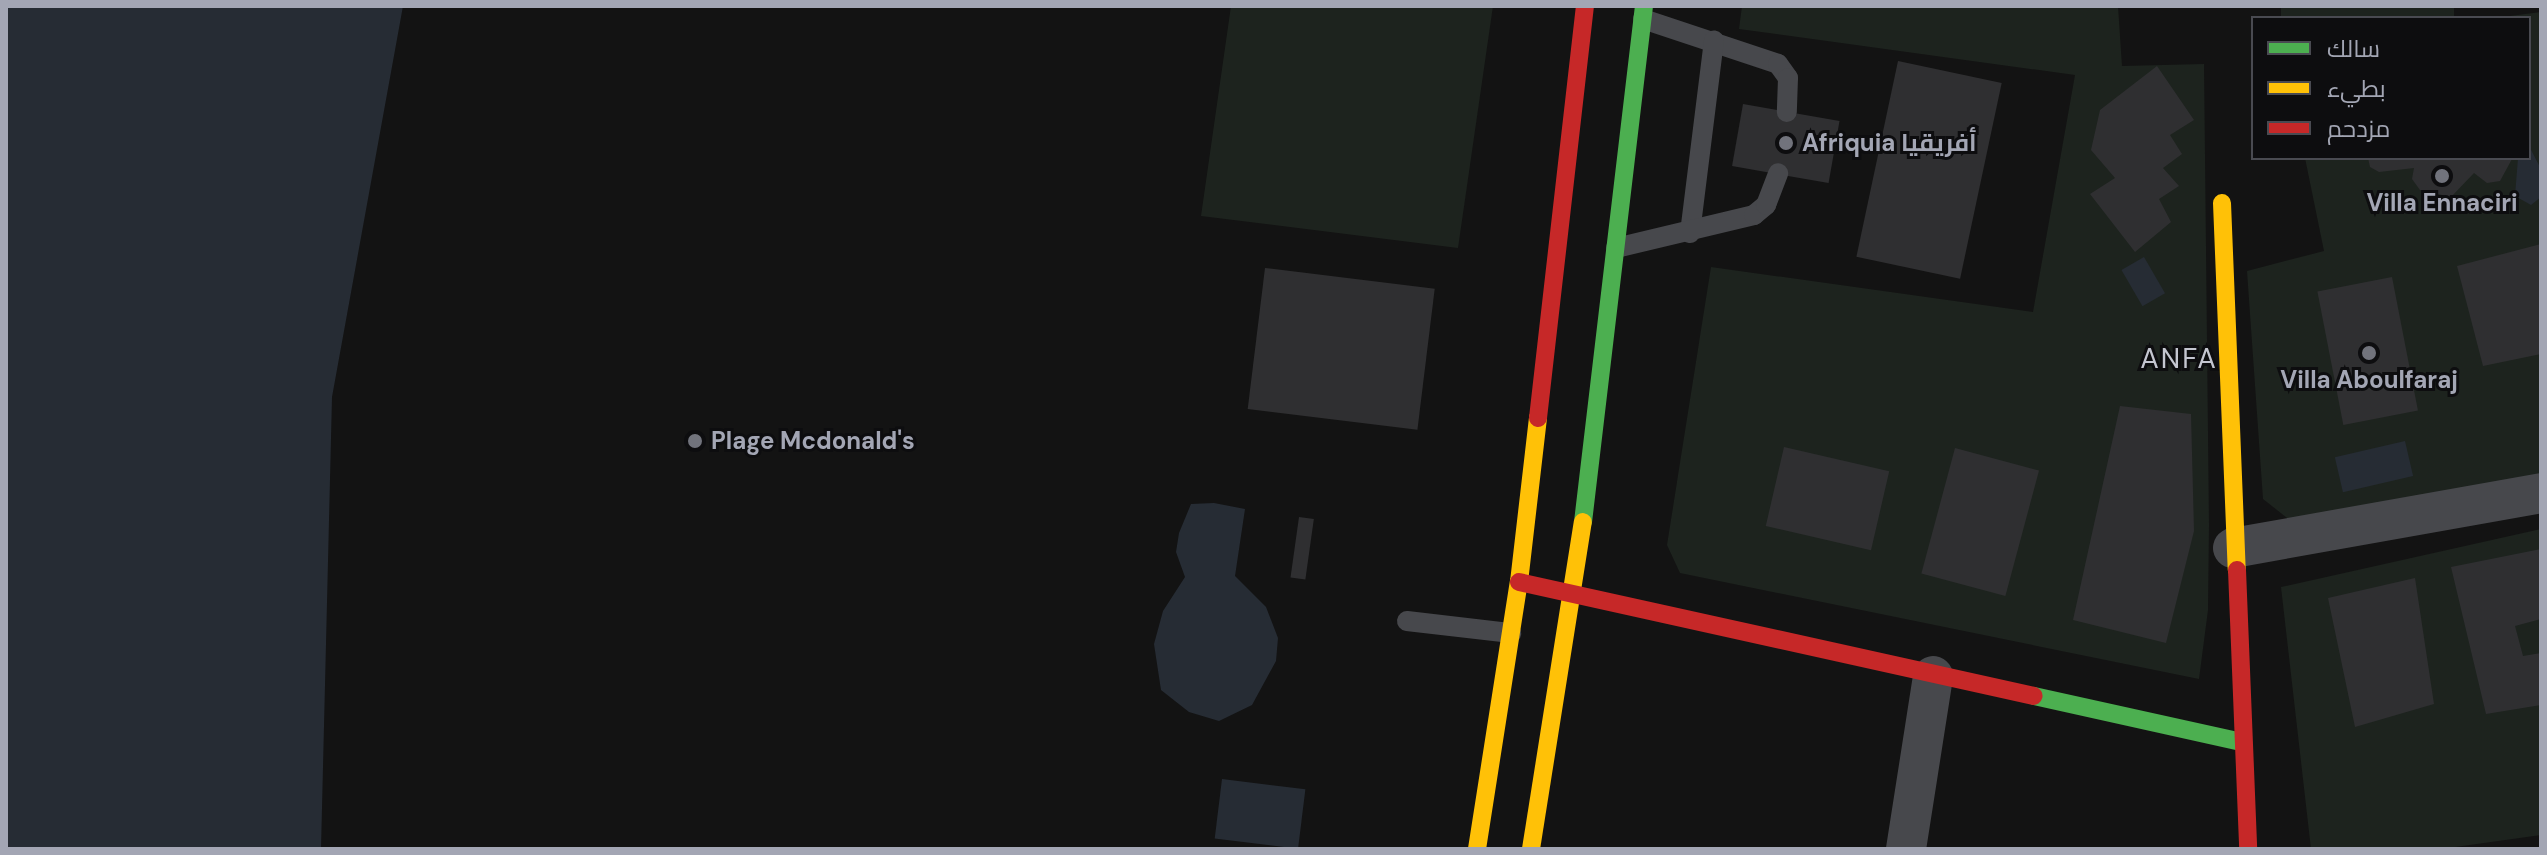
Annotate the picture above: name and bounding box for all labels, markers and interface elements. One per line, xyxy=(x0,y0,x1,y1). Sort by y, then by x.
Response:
legend xyxy=(2251,16,2531,160)
text: سالك xyxy=(2327,33,2380,64)
text: بطيء xyxy=(2327,73,2386,104)
text: مزدحم xyxy=(2327,113,2390,144)
place label: Afriquia أفريقيا xyxy=(1802,129,1977,157)
marker: Afriquia أفريقيا xyxy=(1777,134,1795,152)
marker: Villa Ennaciri xyxy=(2433,167,2451,185)
place label: Villa Ennaciri xyxy=(2366,189,2518,217)
district label: ANFA xyxy=(2140,342,2218,376)
marker: Villa Aboulfaraj xyxy=(2360,344,2378,362)
place label: Villa Aboulfaraj xyxy=(2280,366,2458,394)
place label: Plage Mcdonald's xyxy=(711,427,915,455)
marker: Plage Mcdonald's xyxy=(686,432,704,450)

